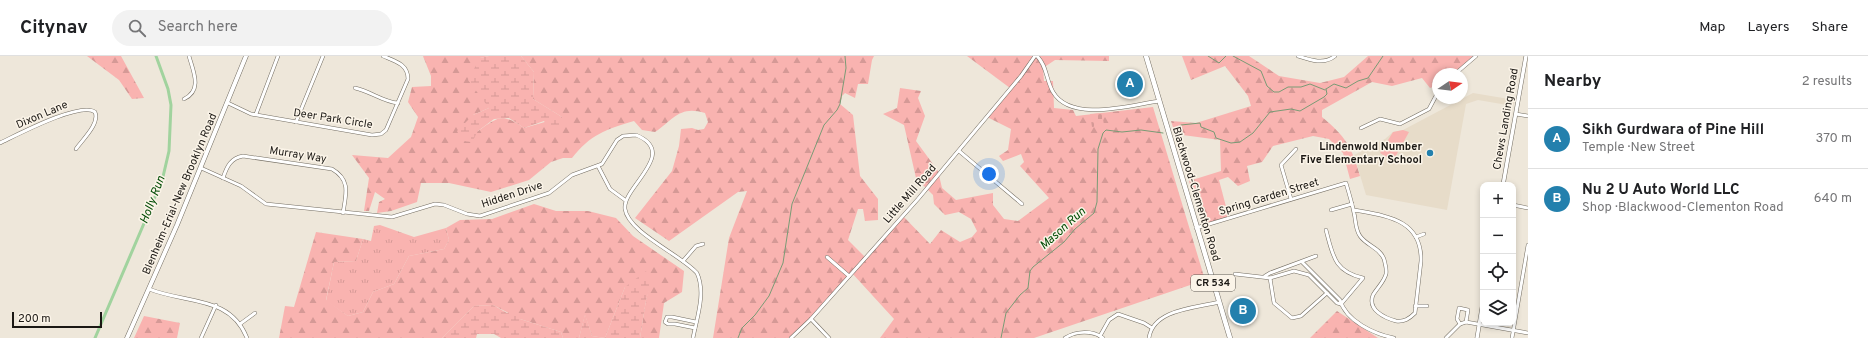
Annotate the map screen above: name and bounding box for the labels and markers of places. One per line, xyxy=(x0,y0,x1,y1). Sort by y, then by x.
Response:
pin: A xyxy=(1117,69,1143,99)
place label: Lindenwold Number Five Elementary School xyxy=(1300,140,1422,167)
marker: Lindenwold Number Five Elementary School xyxy=(1425,148,1435,158)
pin: B xyxy=(1230,296,1256,326)

